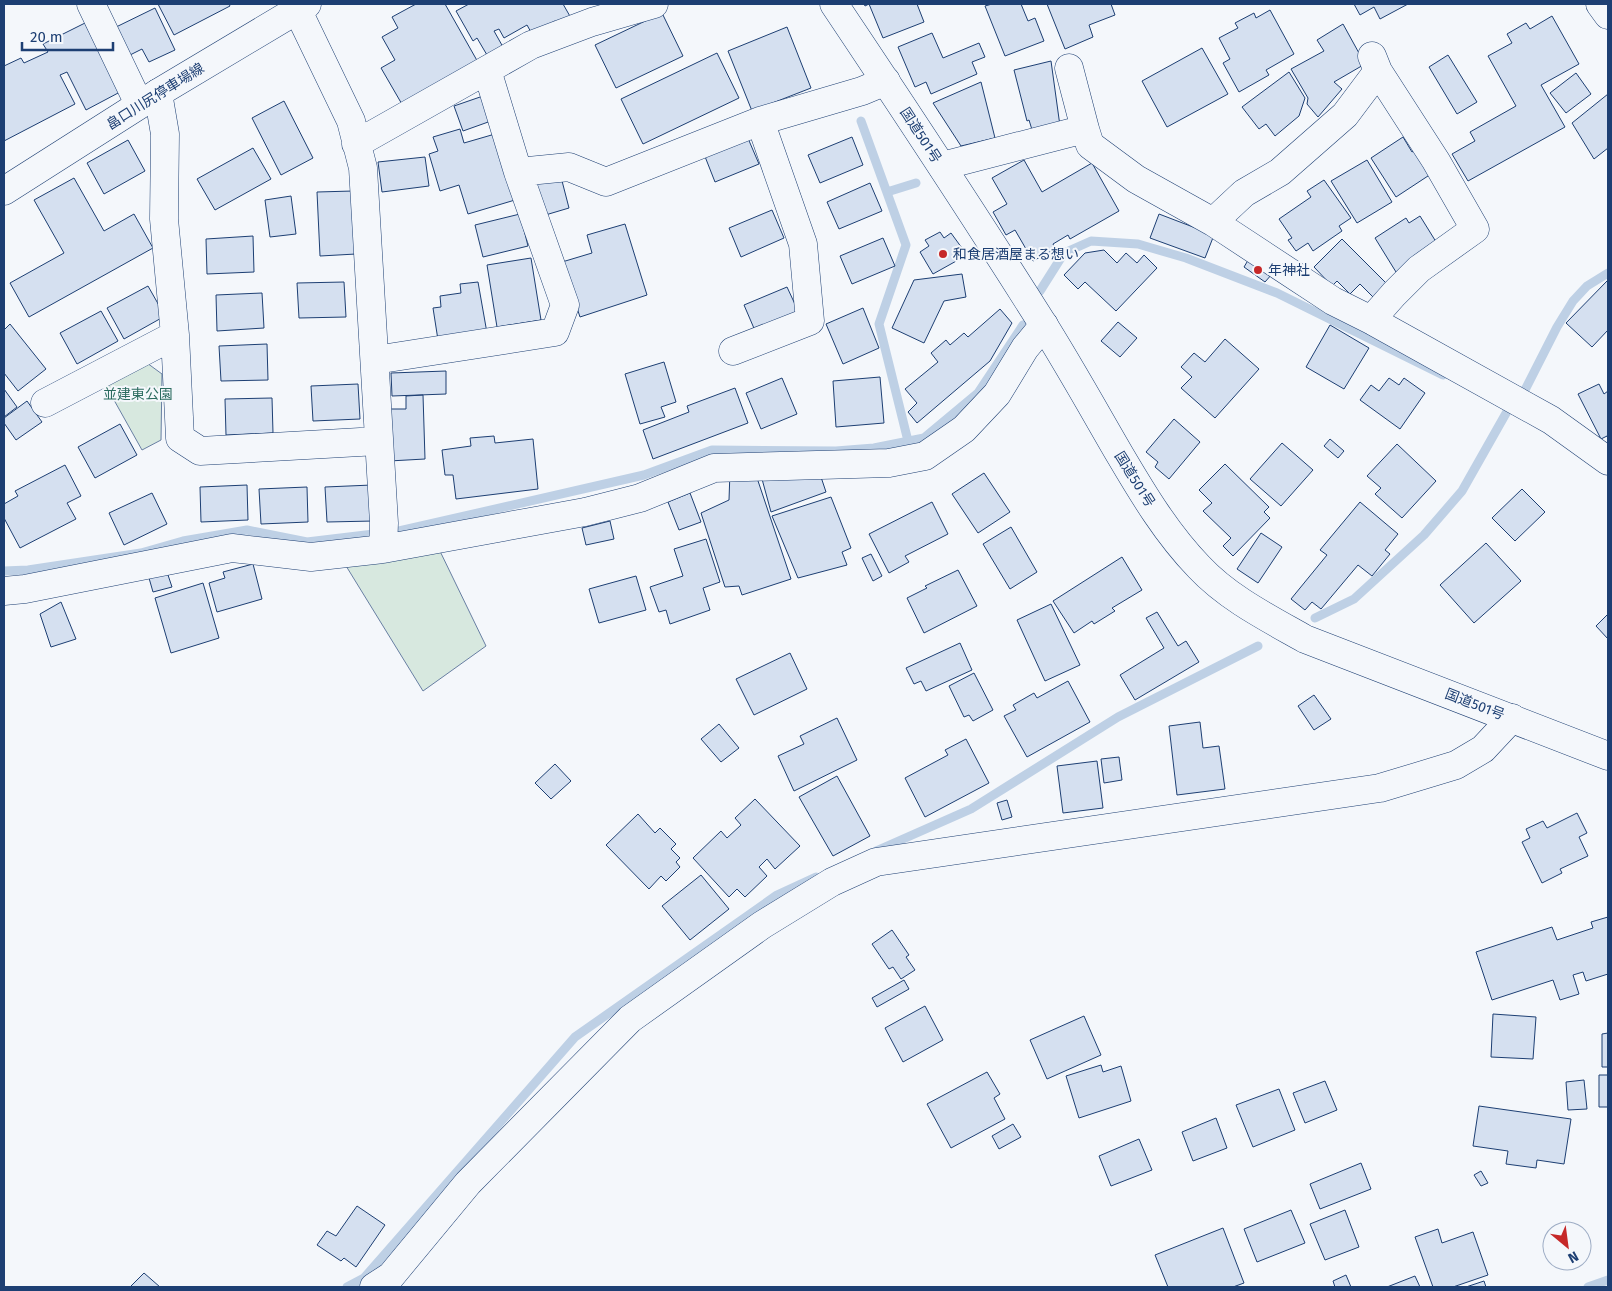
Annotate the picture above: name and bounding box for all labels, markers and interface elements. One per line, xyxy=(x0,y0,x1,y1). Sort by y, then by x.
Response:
scale bar xyxy=(22,20,114,52)
text: 20 m xyxy=(30,28,63,46)
street label: 畠口川尻停車場線 xyxy=(103,60,207,133)
street label: 国道501号 xyxy=(896,104,945,166)
place label: 和食居酒屋まる想い xyxy=(953,246,1079,263)
marker: 和食居酒屋まる想い xyxy=(937,248,949,260)
place label: 年神社 xyxy=(1268,262,1310,279)
marker: 年神社 xyxy=(1252,264,1264,276)
park label: 並建東公園 xyxy=(103,386,173,403)
street label: 国道501号 xyxy=(1111,448,1158,510)
street label: 国道501号 xyxy=(1443,685,1507,724)
north arrow xyxy=(1542,1221,1592,1271)
text: N xyxy=(1565,1247,1581,1267)

